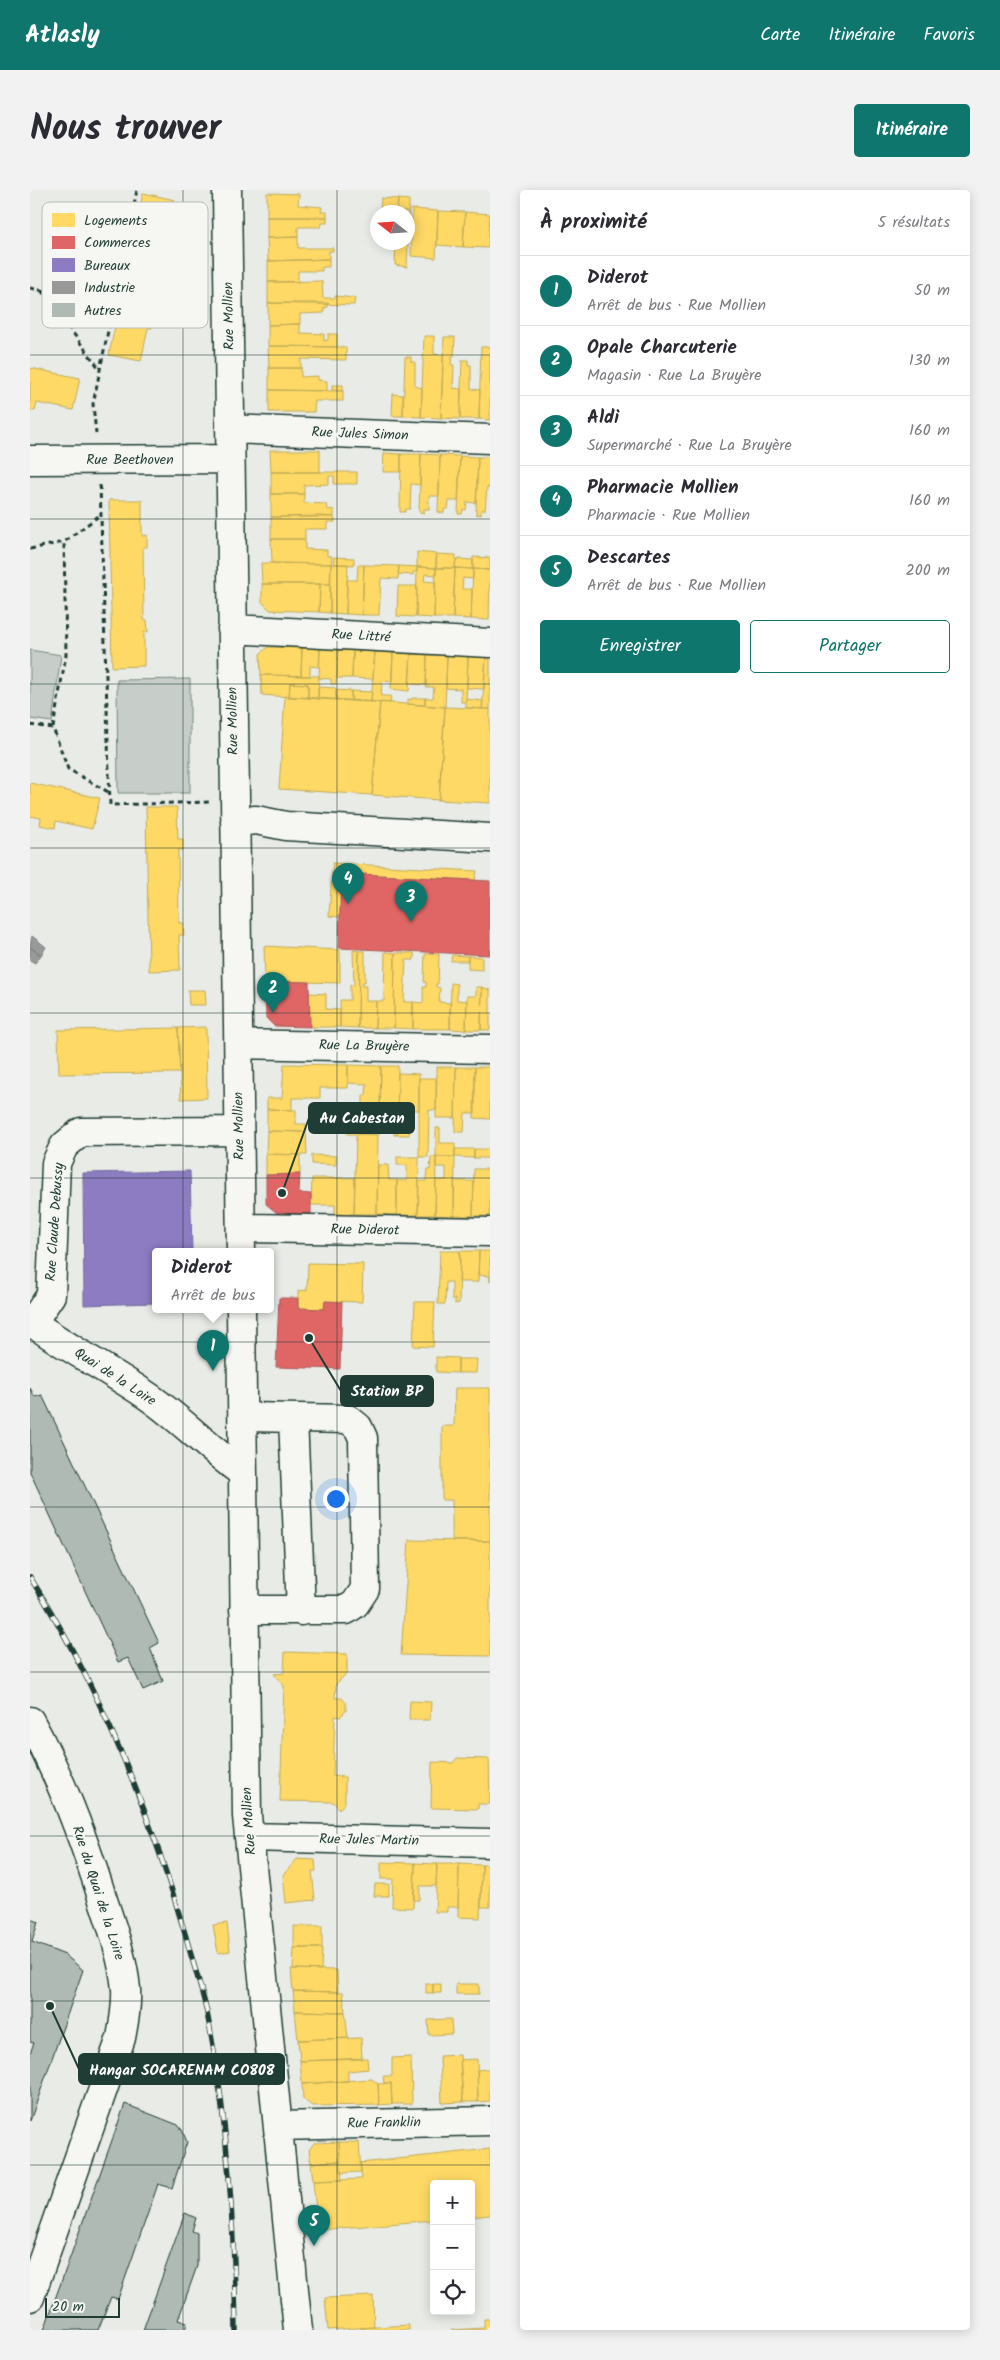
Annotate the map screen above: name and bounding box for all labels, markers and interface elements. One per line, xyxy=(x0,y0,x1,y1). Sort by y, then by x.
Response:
text: Atlasly xyxy=(25,16,100,55)
text: Carte xyxy=(760,21,800,50)
text: Itinéraire xyxy=(828,21,895,50)
text: Favoris xyxy=(923,21,975,50)
text: Nous trouver xyxy=(30,102,221,158)
button: Itinéraire xyxy=(854,104,970,157)
legend xyxy=(42,202,208,328)
north arrow xyxy=(370,205,415,250)
text: À proximité xyxy=(540,206,647,239)
text: Logements xyxy=(84,210,147,232)
text: 5 résultats xyxy=(878,210,950,235)
text: Commerces xyxy=(84,232,150,254)
text: Bureaux xyxy=(84,255,131,277)
text: Diderot xyxy=(587,263,648,293)
text: Industrie xyxy=(84,277,136,299)
text: 1 xyxy=(554,278,558,303)
text: 50 m xyxy=(914,278,950,303)
street label: Rue Mollien xyxy=(217,282,241,350)
text: Arrêt de bus · Rue Mollien xyxy=(587,293,766,318)
text: Autres xyxy=(84,300,122,322)
text: Opale Charcuterie xyxy=(587,333,737,363)
text: 2 xyxy=(551,348,561,373)
text: 130 m xyxy=(909,348,950,373)
text: Magasin · Rue La Bruyère xyxy=(587,363,762,388)
text: Aldi xyxy=(587,403,619,433)
text: 3 xyxy=(552,418,560,443)
text: 160 m xyxy=(909,418,950,443)
street label: Rue Jules Simon xyxy=(311,421,409,447)
text: Supermarché · Rue La Bruyère xyxy=(587,433,792,458)
street label: Rue Beethoven xyxy=(86,449,174,471)
text: Pharmacie Mollien xyxy=(587,473,739,503)
text: 4 xyxy=(552,488,560,513)
text: 160 m xyxy=(909,488,950,513)
text: Pharmacie · Rue Mollien xyxy=(587,503,750,528)
text: Descartes xyxy=(587,543,670,573)
text: 5 xyxy=(552,558,560,583)
text: 200 m xyxy=(906,558,950,583)
text: Arrêt de bus · Rue Mollien xyxy=(587,573,766,598)
button: Enregistrer xyxy=(540,620,740,673)
button: Partager xyxy=(750,620,950,673)
street label: Rue Littré xyxy=(331,623,392,649)
street label: Rue Mollien xyxy=(221,687,245,755)
pin: 4 xyxy=(332,863,364,904)
pin: 3 xyxy=(395,881,427,922)
pin: 2 xyxy=(257,972,289,1013)
street label: Rue La Bruyère xyxy=(319,1034,410,1058)
street label: Rue Mollien xyxy=(227,1092,251,1160)
callout: Au Cabestan xyxy=(309,1103,414,1133)
text: Au Cabestan xyxy=(320,1107,404,1131)
street label: Rue Claude Debussy xyxy=(40,1162,70,1282)
street label: Rue Diderot xyxy=(330,1218,400,1242)
popup xyxy=(152,1248,274,1313)
text: Diderot xyxy=(171,1253,232,1283)
text: Arrêt de bus xyxy=(171,1283,255,1308)
pin: 1 xyxy=(197,1330,229,1371)
street label: Quai de la Loire xyxy=(70,1342,161,1412)
callout: Station BP xyxy=(341,1376,433,1406)
text: Station BP xyxy=(351,1380,424,1404)
your location xyxy=(323,1486,349,1512)
street label: Rue Mollien xyxy=(236,1786,262,1856)
street label: Rue du Quai de la Loire xyxy=(66,1823,130,1964)
street label: Rue Jules Martin xyxy=(319,1828,419,1852)
callout: Hangar SOCARENAM CO808 xyxy=(79,2054,284,2084)
text: Hangar SOCARENAM CO808 xyxy=(89,2059,275,2083)
street label: Rue Franklin xyxy=(347,2111,421,2135)
map controls xyxy=(430,2180,475,2315)
button: + xyxy=(430,2180,475,2225)
pin: 5 xyxy=(298,2205,330,2246)
button: − xyxy=(430,2225,475,2270)
button: locate xyxy=(430,2270,475,2315)
scale bar xyxy=(45,2295,120,2318)
text: 20 m xyxy=(52,2296,84,2318)

